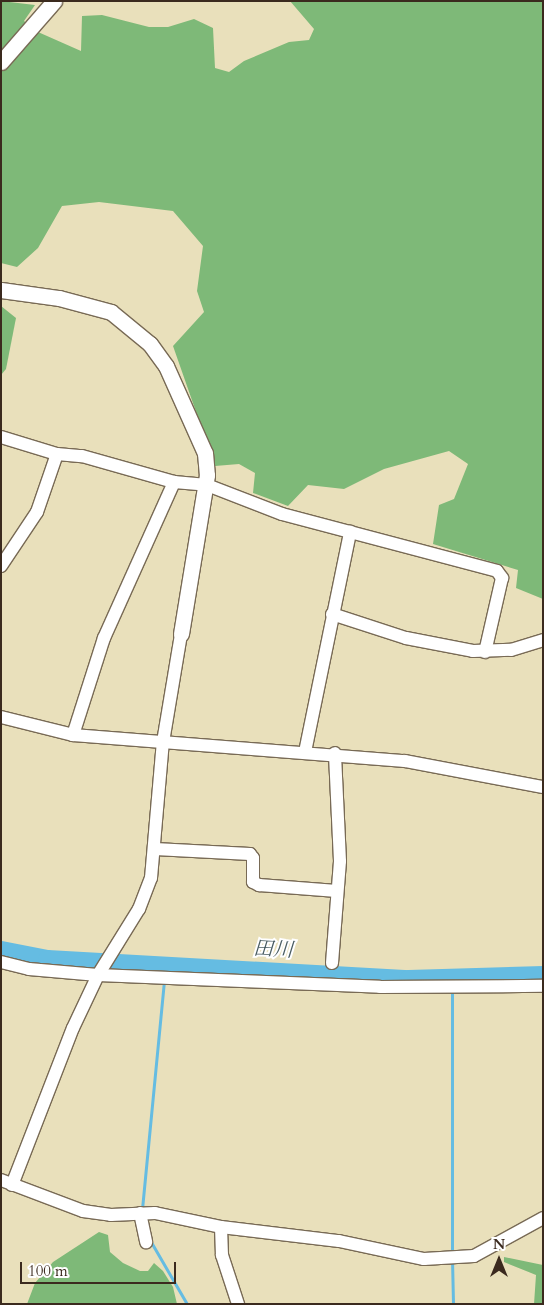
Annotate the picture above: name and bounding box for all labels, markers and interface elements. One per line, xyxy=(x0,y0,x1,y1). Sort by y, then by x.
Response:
water label: 田川 xyxy=(252,936,294,962)
north arrow xyxy=(474,1235,524,1285)
text: N xyxy=(493,1235,505,1254)
scale bar xyxy=(22,1252,179,1284)
text: 100 m xyxy=(28,1261,68,1281)

